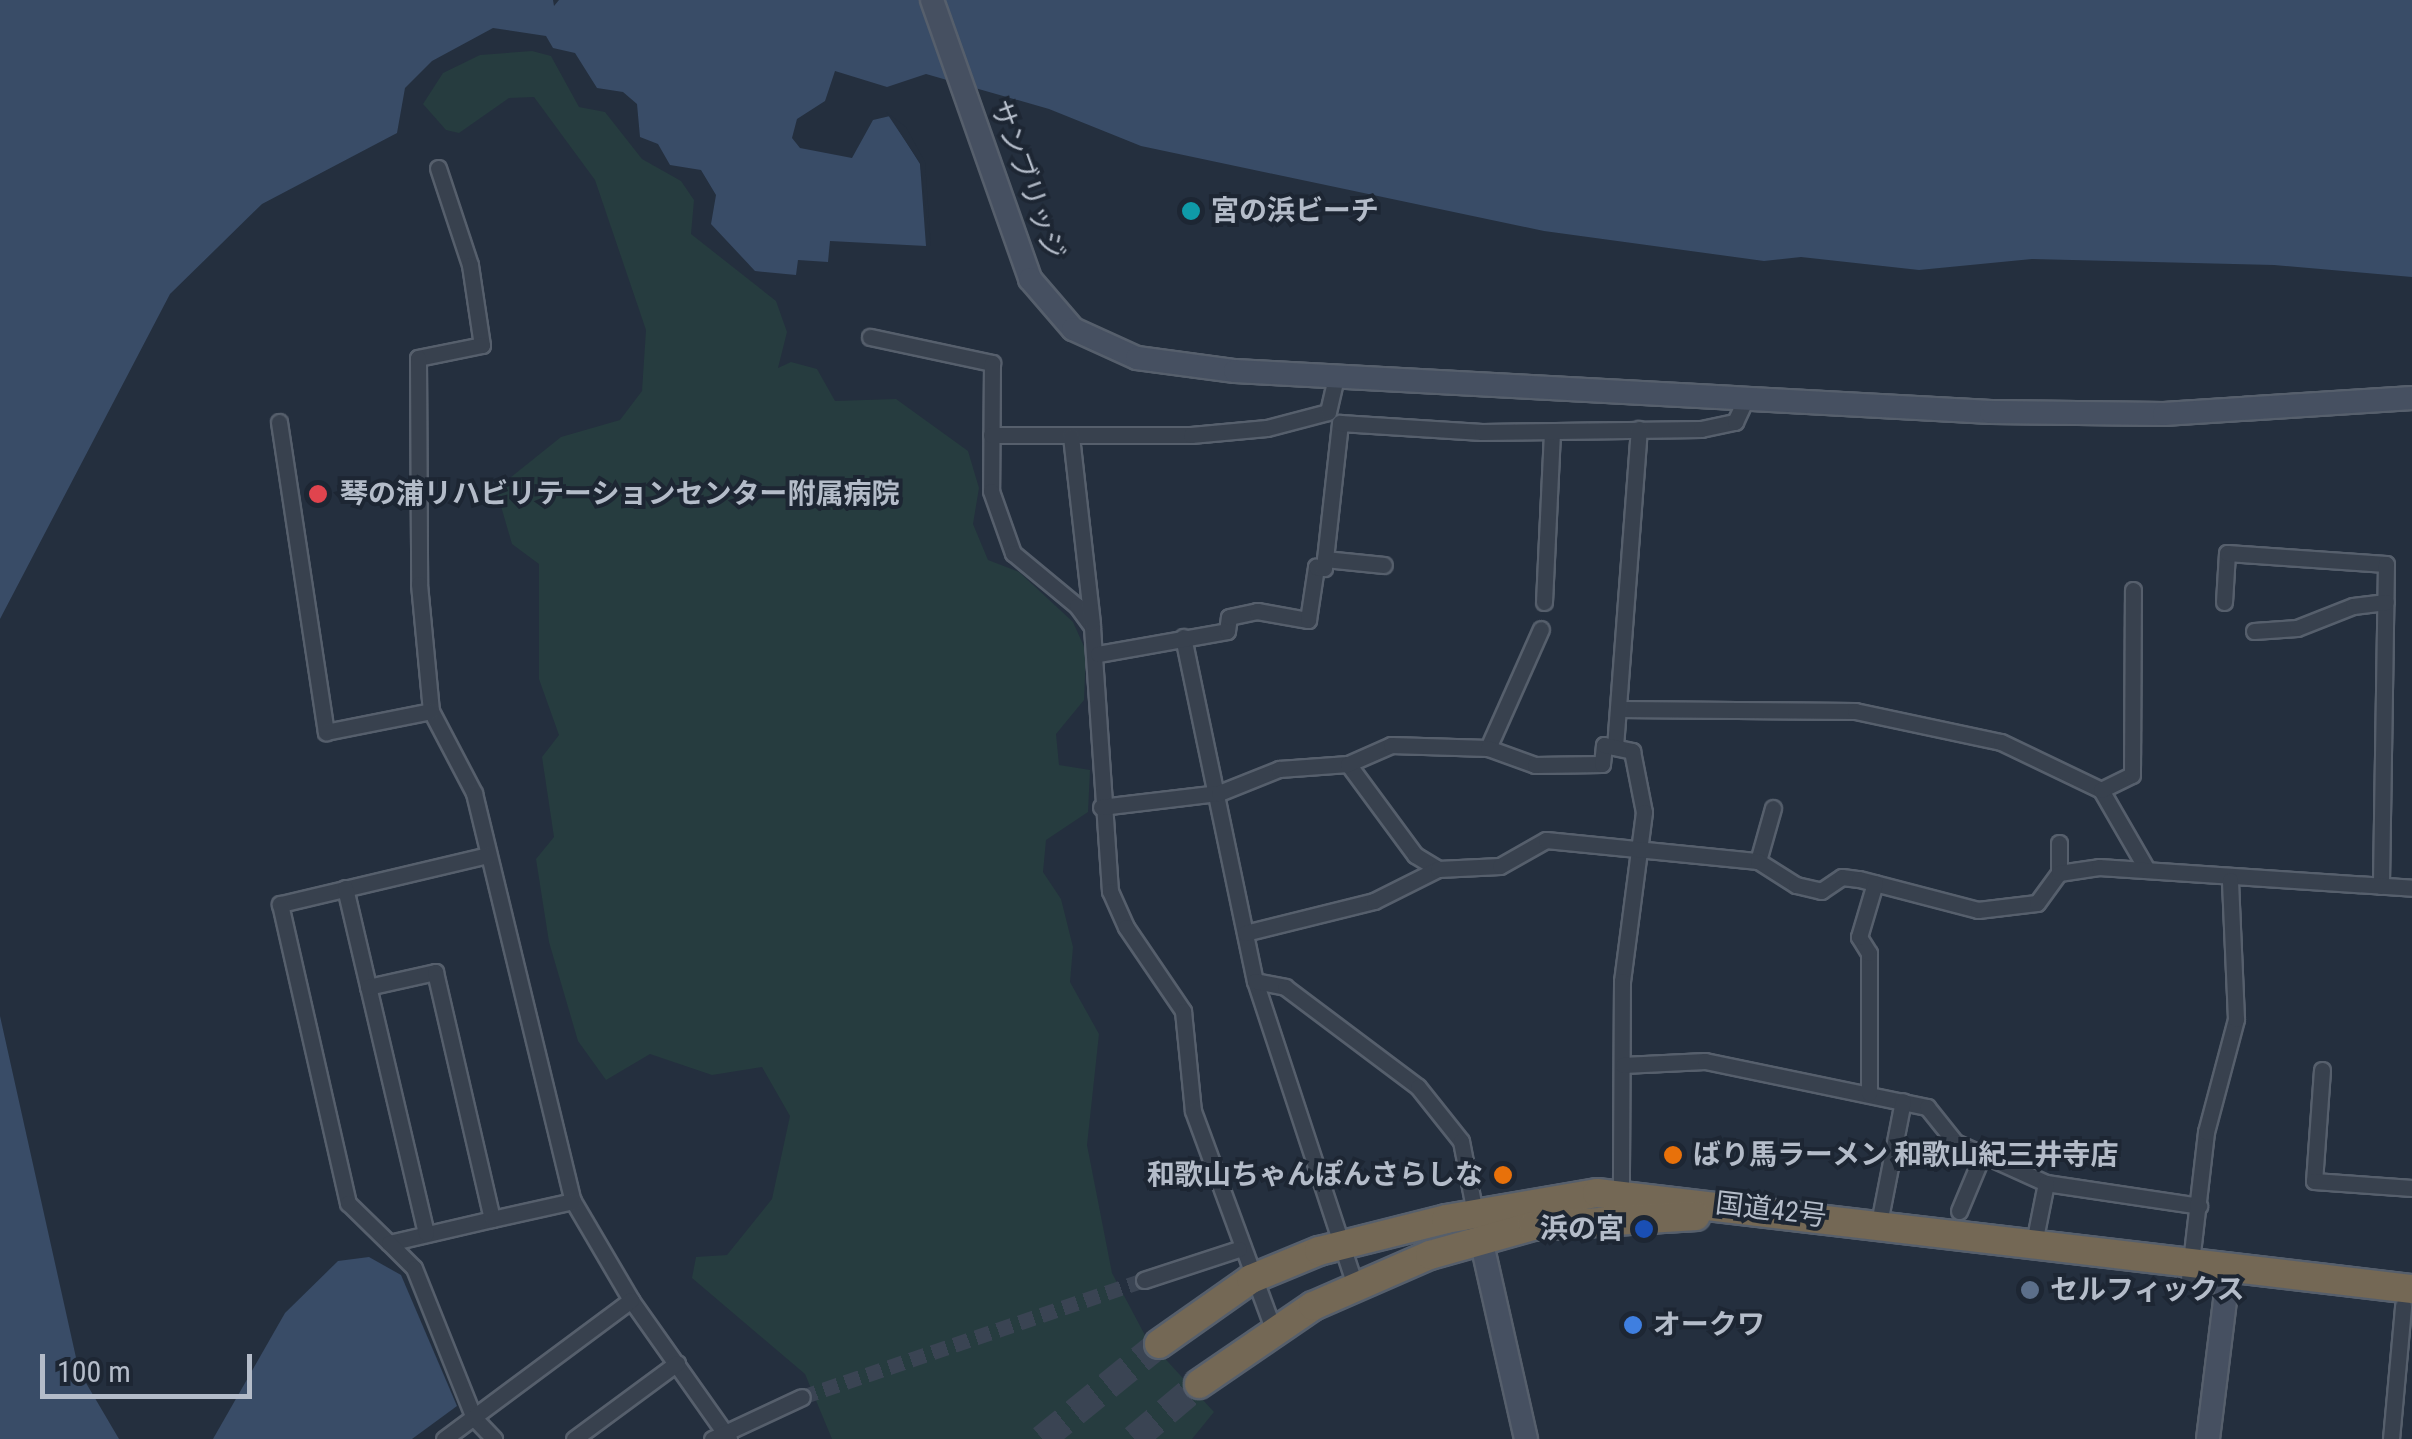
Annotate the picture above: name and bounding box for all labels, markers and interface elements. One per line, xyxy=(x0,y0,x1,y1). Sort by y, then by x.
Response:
street label: サンブリッジ xyxy=(982,95,1072,265)
place label: 宮の浜ビーチ xyxy=(1211,194,1379,228)
marker: 宮の浜ビーチ xyxy=(1180,200,1202,222)
place label: 琴の浦リハビリテーションセンター附属病院 xyxy=(340,477,900,511)
marker: 琴の浦リハビリテーションセンター附属病院 xyxy=(305,481,331,507)
place label: ばり馬ラーメン 和歌山紀三井寺店 xyxy=(1693,1138,2119,1172)
marker: ばり馬ラーメン 和歌山紀三井寺店 xyxy=(1662,1144,1684,1166)
place label: 和歌山ちゃんぽんさらしな xyxy=(1147,1158,1483,1192)
marker: 和歌山ちゃんぽんさらしな xyxy=(1492,1164,1514,1186)
street label: 国道42号 xyxy=(1714,1187,1828,1233)
place label: 浜の宮 xyxy=(1540,1212,1624,1246)
marker: 浜の宮 xyxy=(1633,1218,1655,1240)
place label: セルフィックス xyxy=(2050,1273,2246,1307)
marker: セルフィックス xyxy=(2019,1279,2041,1301)
place label: オークワ xyxy=(1653,1308,1765,1342)
marker: オークワ xyxy=(1622,1314,1644,1336)
scale bar xyxy=(45,1334,258,1396)
text: 100 m xyxy=(57,1354,131,1389)

